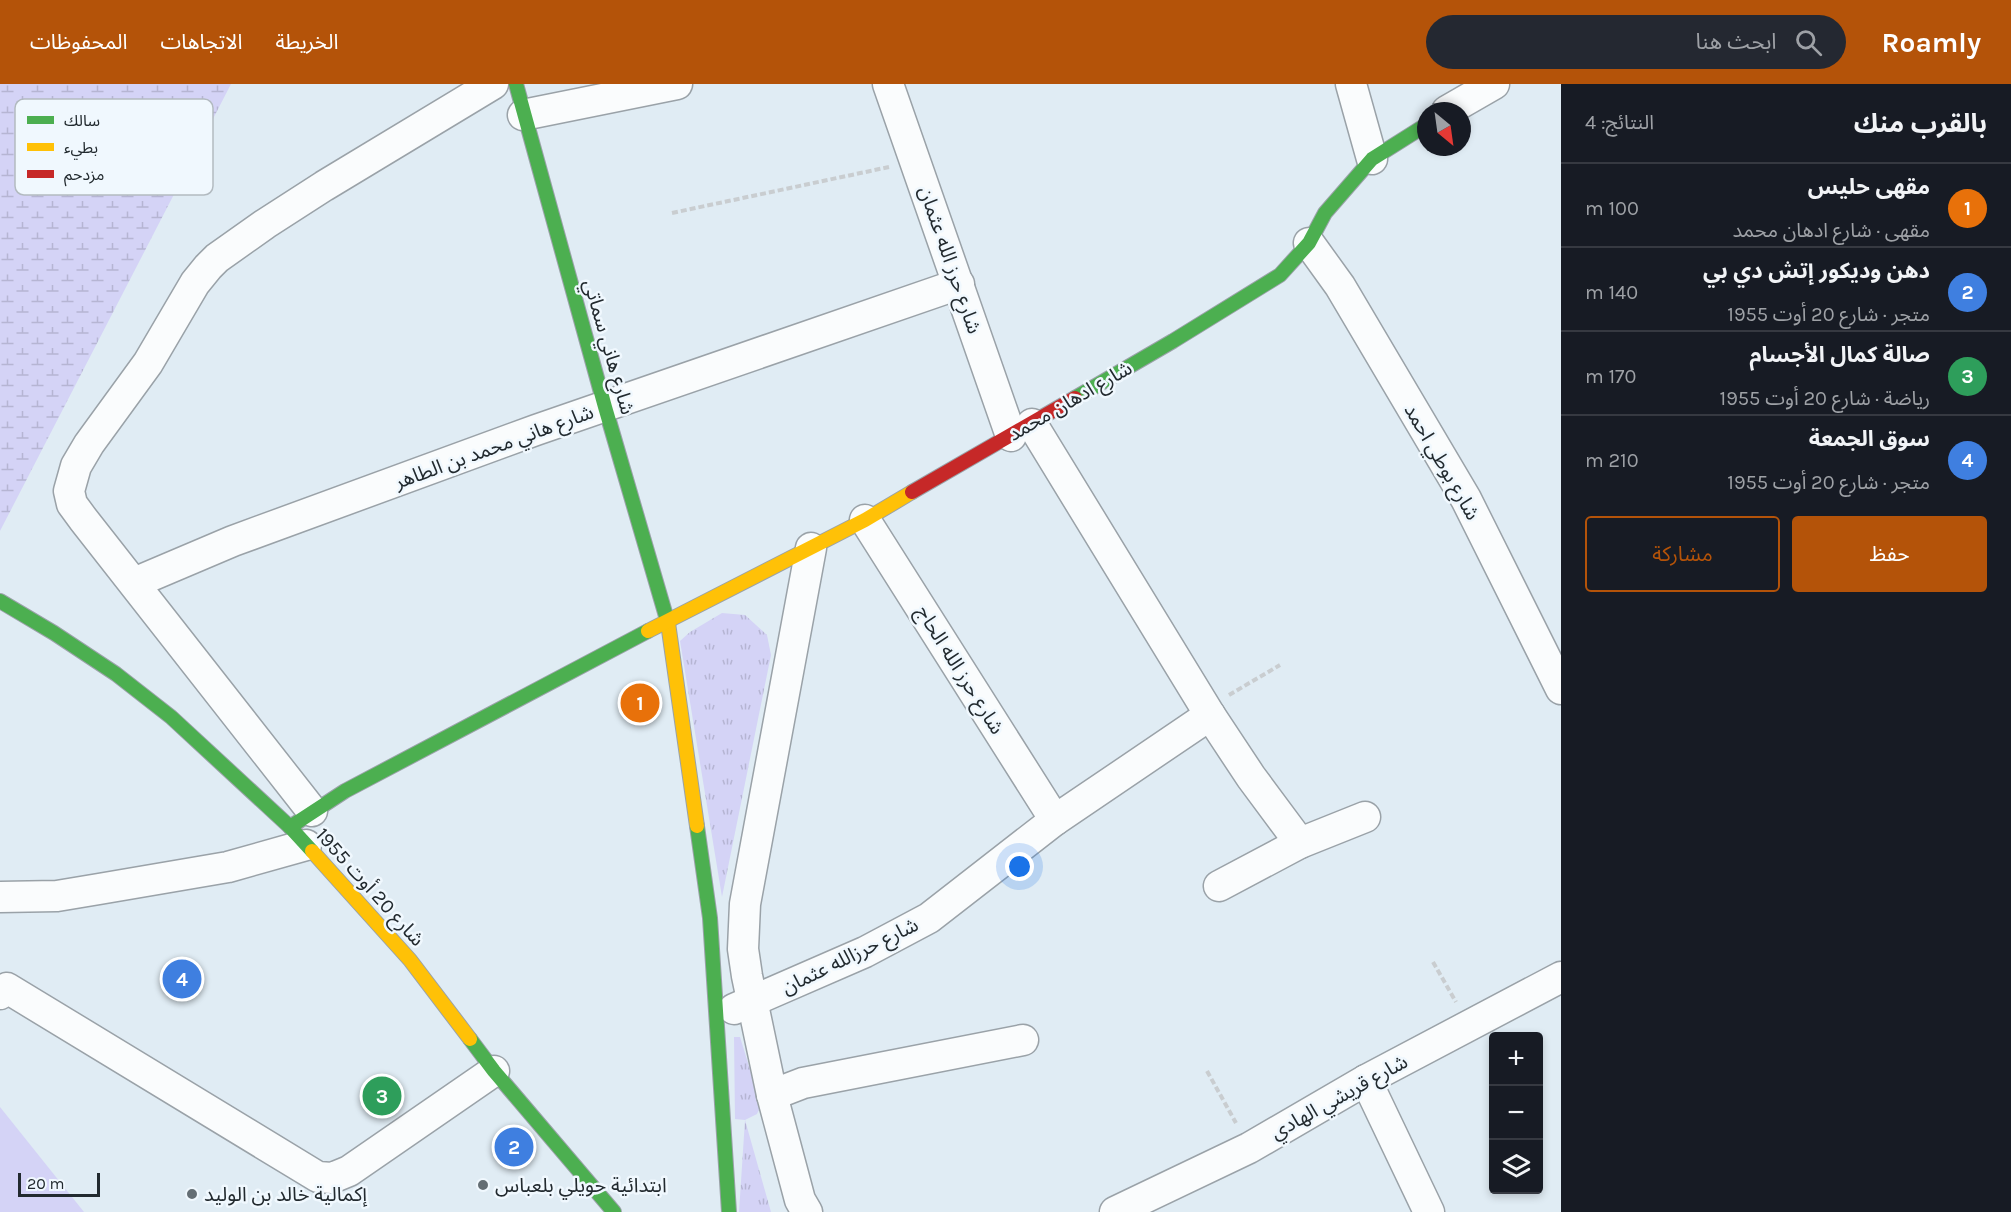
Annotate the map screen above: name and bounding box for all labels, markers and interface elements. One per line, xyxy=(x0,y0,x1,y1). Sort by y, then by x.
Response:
search box xyxy=(1426,15,1846,69)
icon: search xyxy=(1792,26,1825,59)
text: Roamly xyxy=(1882,26,1981,59)
text: ابحث هنا xyxy=(1696,29,1777,55)
text: المحفوظات xyxy=(30,30,127,54)
text: الاتجاهات xyxy=(160,30,242,54)
text: الخريطة xyxy=(275,30,338,54)
legend xyxy=(15,99,213,195)
north arrow xyxy=(1417,102,1471,156)
text: بالقرب منك xyxy=(1854,108,1987,139)
text: سالك xyxy=(64,111,100,130)
text: النتائج: 4 xyxy=(1585,111,1654,134)
text: بطيء xyxy=(64,138,98,160)
text: مزدحم xyxy=(64,165,104,187)
text: مقهى حليس xyxy=(1808,174,1930,200)
street label: شارع حرز الله عثمان xyxy=(911,183,986,338)
text: 100 m xyxy=(1585,197,1639,220)
text: 1 xyxy=(1964,197,1971,220)
text: مقهى · شارع ادهان محمد xyxy=(1732,219,1930,242)
text: دهن وديكور إتش دي بي xyxy=(1703,258,1930,284)
street label: شارع هاني سماتي xyxy=(575,277,639,418)
text: 140 m xyxy=(1585,281,1638,304)
text: 2 xyxy=(1961,281,1974,304)
text: متجر · شارع 20 أوت 1955 xyxy=(1727,303,1930,326)
text: صالة كمال الأجسام xyxy=(1749,342,1930,368)
street label: شارع ادهان محمد xyxy=(1004,356,1138,448)
text: 170 m xyxy=(1585,365,1636,388)
text: 3 xyxy=(1961,365,1974,388)
text: رياضة · شارع 20 أوت 1955 xyxy=(1720,387,1930,410)
street label: شارع هاني محمد بن الطاهر xyxy=(390,400,598,498)
street label: شارع بوطي احمد xyxy=(1396,400,1485,526)
text: سوق الجمعة xyxy=(1809,426,1930,452)
text: 210 m xyxy=(1585,449,1639,472)
text: 4 xyxy=(1962,449,1973,472)
text: متجر · شارع 20 أوت 1955 xyxy=(1727,471,1930,494)
button: مشاركة xyxy=(1585,516,1780,592)
button: حفظ xyxy=(1792,516,1987,592)
street label: شارع حرز الله الحاج xyxy=(909,601,1009,740)
pin: 1 xyxy=(620,680,660,726)
street label: شارع 20 أوت 1955 xyxy=(309,823,429,953)
your location xyxy=(1005,852,1034,881)
street label: شارع حرزالله عثمان xyxy=(778,913,923,1002)
pin: 4 xyxy=(162,956,201,1002)
map controls xyxy=(1489,1032,1543,1194)
button: + xyxy=(1489,1032,1543,1086)
street label: شارع قريشي الهادي xyxy=(1266,1050,1413,1147)
pin: 3 xyxy=(362,1074,401,1118)
button: − xyxy=(1489,1086,1543,1140)
pin: 2 xyxy=(494,1124,534,1170)
button: layers xyxy=(1489,1140,1543,1194)
scale bar xyxy=(18,1170,100,1198)
text: 20 m xyxy=(27,1174,65,1193)
place label: ابتدائية حويلي بلعباس xyxy=(495,1174,667,1200)
marker: ابتدائية حويلي بلعباس xyxy=(476,1178,490,1192)
place label: إكمالية خالد بن الوليد xyxy=(204,1183,368,1207)
marker: إكمالية خالد بن الوليد xyxy=(185,1187,199,1201)

